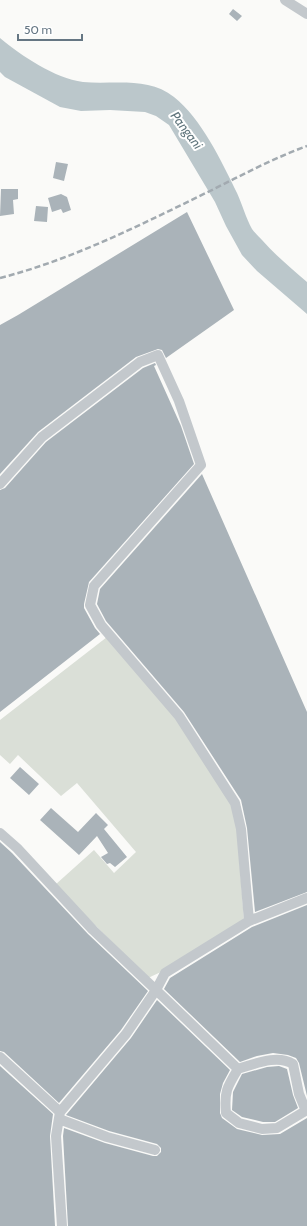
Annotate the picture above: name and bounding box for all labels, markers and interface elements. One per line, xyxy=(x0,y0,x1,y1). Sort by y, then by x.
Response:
scale bar xyxy=(18,16,82,42)
text: 50 m xyxy=(24,22,52,37)
water label: Pangani xyxy=(168,108,206,152)

